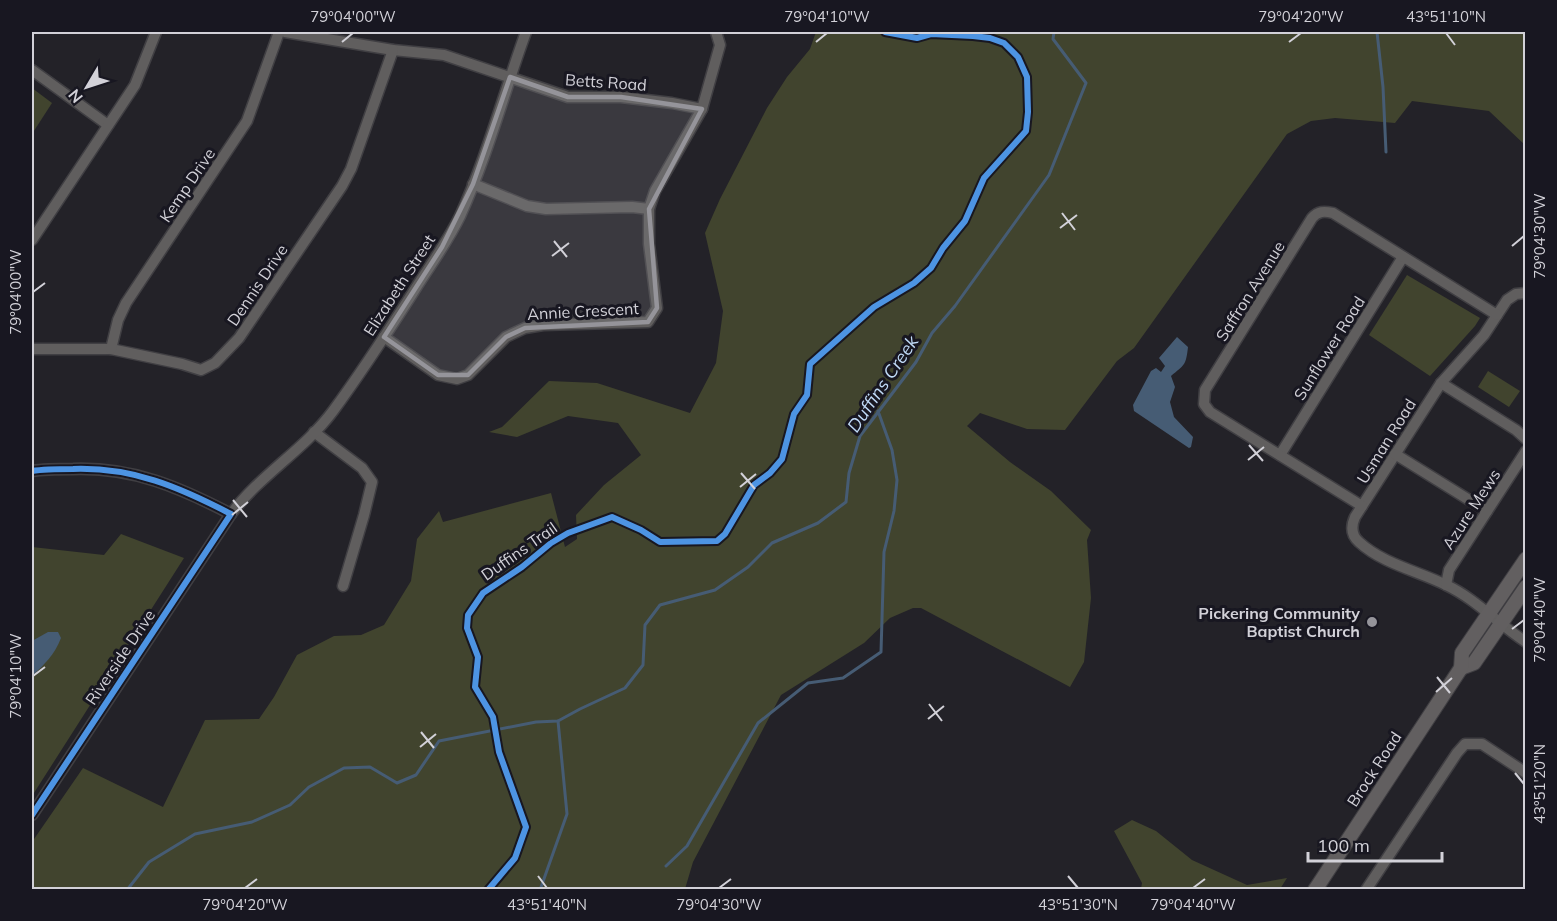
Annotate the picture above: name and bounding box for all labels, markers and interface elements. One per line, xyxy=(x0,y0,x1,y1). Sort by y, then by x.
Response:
text: 79°04'00"W xyxy=(310,7,396,26)
text: 79°04'10"W xyxy=(784,7,870,26)
text: 79°04'20"W xyxy=(1258,7,1344,26)
text: 43°51'10"N xyxy=(1406,7,1486,26)
north arrow xyxy=(57,57,117,117)
street label: Betts Road xyxy=(564,69,648,95)
text: N xyxy=(64,85,87,107)
street label: Kemp Drive xyxy=(155,144,219,226)
text: 79°04'30"W xyxy=(1530,193,1549,279)
street label: Elizabeth Street xyxy=(359,230,439,339)
street label: Saffron Avenue xyxy=(1211,237,1289,345)
street label: Dennis Drive xyxy=(222,240,292,330)
text: 79°04'00"W xyxy=(6,249,25,335)
street label: Sunflower Road xyxy=(1289,292,1369,404)
street label: Annie Crescent xyxy=(527,298,640,324)
water label: Duffins Creek xyxy=(842,330,924,436)
street label: Usman Road xyxy=(1352,395,1420,487)
street label: Azure Mews xyxy=(1438,465,1504,553)
street label: Duffins Trail xyxy=(477,517,561,585)
text: 79°04'40"W xyxy=(1530,577,1549,663)
place label: Pickering Community Baptist Church xyxy=(1198,603,1360,641)
street label: Riverside Drive xyxy=(81,606,159,708)
marker: Pickering Community Baptist Church xyxy=(1365,615,1379,629)
text: 79°04'10"W xyxy=(6,633,25,719)
street label: Brock Road xyxy=(1342,728,1406,810)
text: 43°51'20"N xyxy=(1530,744,1549,824)
scale bar xyxy=(1308,825,1442,863)
text: 100 m xyxy=(1317,834,1370,857)
text: 79°04'20"W xyxy=(202,895,288,914)
text: 43°51'40"N xyxy=(507,895,587,914)
text: 79°04'30"W xyxy=(676,895,762,914)
text: 43°51'30"N xyxy=(1038,895,1118,914)
text: 79°04'40"W xyxy=(1150,895,1236,914)

